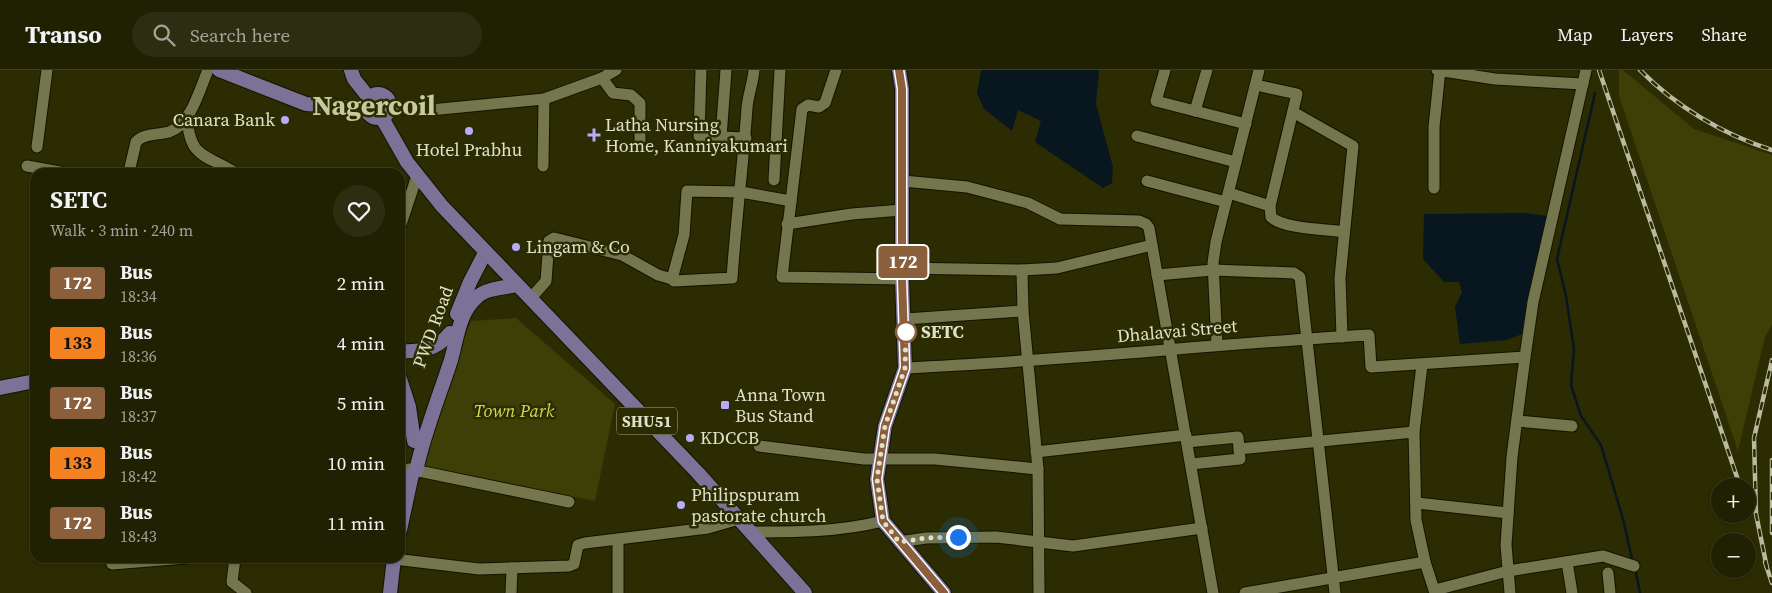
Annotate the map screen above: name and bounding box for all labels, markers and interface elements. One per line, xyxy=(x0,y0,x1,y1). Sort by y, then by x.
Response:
search box xyxy=(132,12,482,57)
text: Transo xyxy=(25,18,102,51)
icon: search xyxy=(150,21,178,49)
text: Search here xyxy=(190,22,290,48)
text: Map xyxy=(1557,22,1592,47)
text: Layers xyxy=(1620,22,1673,47)
text: Share xyxy=(1701,22,1747,47)
district label: Nagercoil xyxy=(312,86,436,124)
place label: Canara Bank xyxy=(173,107,275,132)
place label: Latha Nursing Home, Kanniyakumari xyxy=(605,112,788,158)
marker: Canara Bank xyxy=(279,114,291,126)
marker: Hotel Prabhu xyxy=(463,125,475,137)
marker: Latha Nursing Home, Kanniyakumari xyxy=(587,128,601,142)
place label: Hotel Prabhu xyxy=(416,137,522,162)
text: SETC xyxy=(50,183,107,216)
button: heart xyxy=(333,185,385,237)
text: Walk · 3 min · 240 m xyxy=(50,219,193,241)
place label: Lingam & Co xyxy=(526,234,630,259)
marker: Lingam & Co xyxy=(510,241,522,253)
line badge: 172 xyxy=(874,246,932,278)
text: 172 xyxy=(888,249,918,274)
text: Bus xyxy=(120,259,152,285)
text: 172 xyxy=(63,270,92,295)
text: 2 min xyxy=(337,270,385,296)
street label: PWD Road xyxy=(406,282,459,371)
text: 18:34 xyxy=(120,285,157,307)
street label: Dhalavai Street xyxy=(1116,313,1238,348)
text: Bus xyxy=(120,319,152,345)
place label: SETC xyxy=(921,319,964,344)
marker: SETC xyxy=(895,321,917,343)
text: 133 xyxy=(63,330,92,355)
text: 4 min xyxy=(337,330,385,356)
text: 18:36 xyxy=(120,345,157,367)
text: Bus xyxy=(120,379,152,405)
place label: Anna Town Bus Stand xyxy=(735,382,826,428)
text: 172 xyxy=(63,390,92,415)
text: 5 min xyxy=(337,390,385,416)
park label: Town Park xyxy=(474,398,555,423)
marker: Anna Town Bus Stand xyxy=(719,399,731,411)
text: 18:37 xyxy=(120,405,157,427)
road number: SHU51 xyxy=(617,408,677,434)
place label: KDCCB xyxy=(700,425,759,450)
marker: KDCCB xyxy=(684,432,696,444)
text: Bus xyxy=(120,439,152,465)
text: 133 xyxy=(63,450,92,475)
text: 10 min xyxy=(327,450,385,476)
text: 18:42 xyxy=(120,465,157,487)
map controls xyxy=(1711,478,1756,578)
button: + xyxy=(1711,478,1756,523)
place label: Philipspuram pastorate church xyxy=(691,482,827,528)
text: Bus xyxy=(120,499,152,525)
marker: Philipspuram pastorate church xyxy=(675,499,687,511)
text: 172 xyxy=(63,510,92,535)
text: 11 min xyxy=(327,510,385,536)
text: 18:43 xyxy=(120,525,157,547)
your location xyxy=(946,525,971,550)
button: − xyxy=(1711,533,1756,578)

